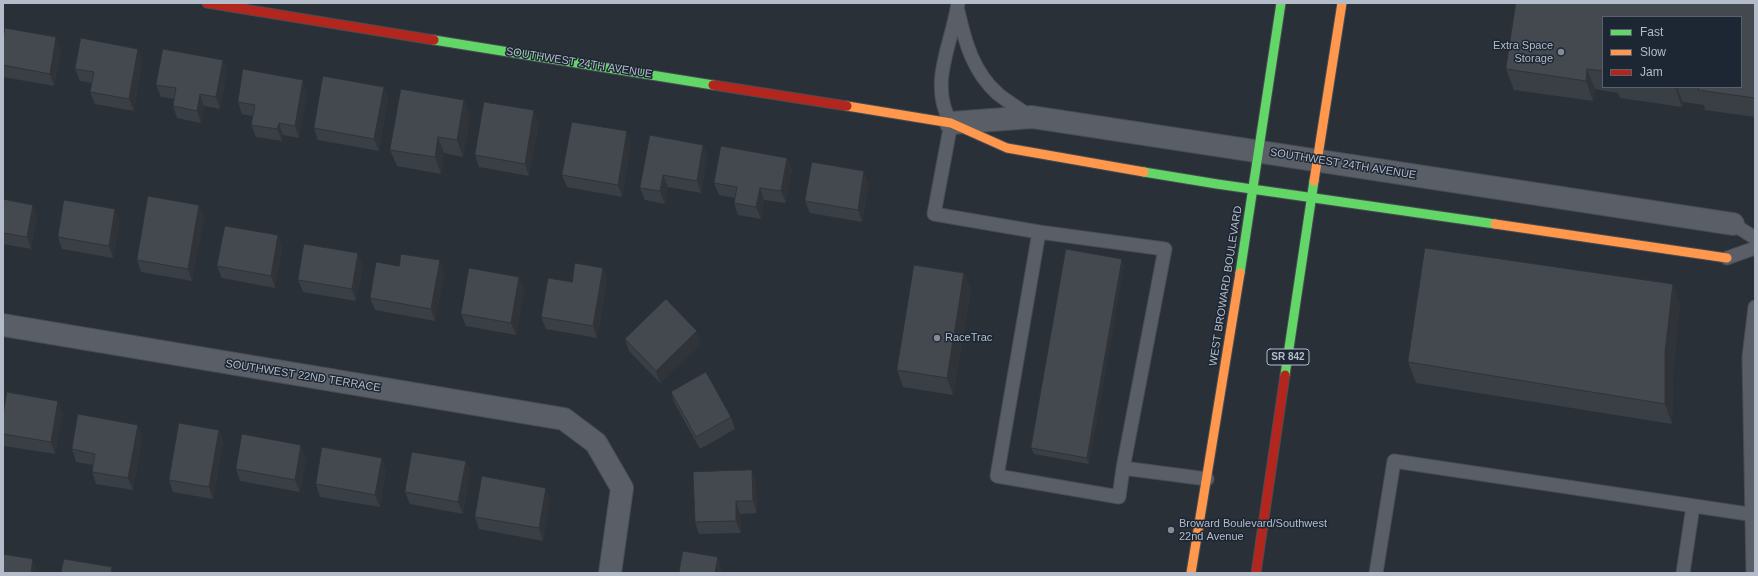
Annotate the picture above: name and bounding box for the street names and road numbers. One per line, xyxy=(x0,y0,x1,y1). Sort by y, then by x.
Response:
street label: SOUTHWEST 24TH AVENUE xyxy=(505,45,653,81)
street label: SOUTHWEST 24TH AVENUE xyxy=(1269,146,1417,182)
street label: WEST BROWARD BOULEVARD xyxy=(1207,205,1245,367)
road number: SR 842 xyxy=(1267,349,1309,365)
street label: SOUTHWEST 22ND TERRACE xyxy=(224,357,382,395)

